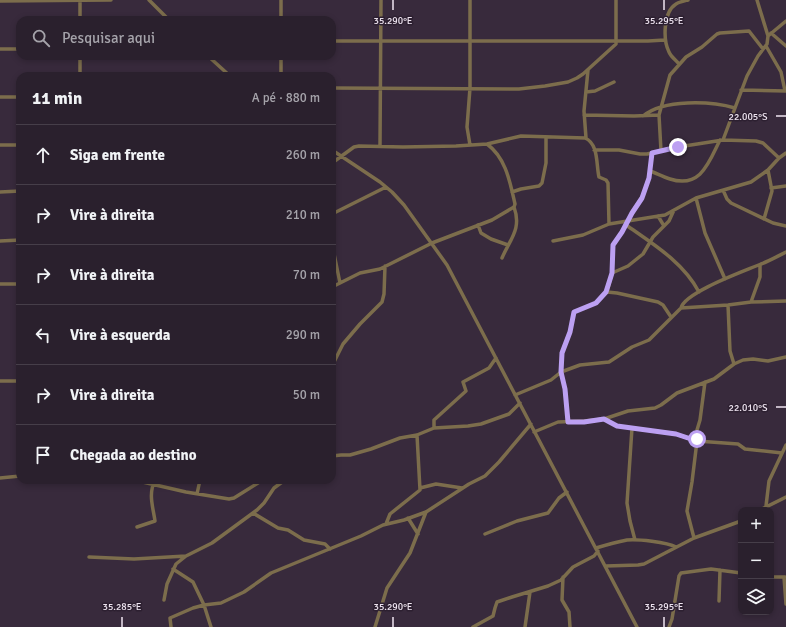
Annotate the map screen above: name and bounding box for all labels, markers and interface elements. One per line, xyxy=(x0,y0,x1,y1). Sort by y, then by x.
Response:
text: 35.290°E xyxy=(374,15,413,27)
text: 35.295°E xyxy=(645,15,684,27)
search box xyxy=(16,16,336,60)
icon: search xyxy=(30,27,52,49)
text: Pesquisar aqui xyxy=(62,29,155,47)
text: 11 min xyxy=(32,88,82,109)
text: A pé · 880 m xyxy=(252,90,320,106)
text: 22.005°S xyxy=(729,111,768,123)
route end xyxy=(669,138,687,156)
icon: ahead xyxy=(32,144,54,166)
text: Siga em frente xyxy=(70,146,165,164)
text: 260 m xyxy=(286,147,320,163)
icon: right xyxy=(32,204,54,226)
text: Vire à direita xyxy=(70,206,154,224)
text: 210 m xyxy=(286,207,320,223)
icon: right xyxy=(32,264,54,286)
text: Vire à direita xyxy=(70,266,154,284)
text: 70 m xyxy=(293,267,320,283)
icon: left xyxy=(32,324,54,346)
text: Vire à esquerda xyxy=(70,326,170,344)
text: 290 m xyxy=(286,327,320,343)
icon: right xyxy=(32,384,54,406)
text: Vire à direita xyxy=(70,386,154,404)
text: 50 m xyxy=(293,387,320,403)
text: 22.010°S xyxy=(729,402,768,414)
route start xyxy=(688,430,706,448)
icon: arrive xyxy=(32,444,54,466)
text: Chegada ao destino xyxy=(70,446,197,464)
map controls xyxy=(738,507,774,615)
button: + xyxy=(738,507,774,543)
button: − xyxy=(738,543,774,579)
button: layers xyxy=(738,579,774,615)
text: 35.285°E xyxy=(103,601,142,613)
text: 35.290°E xyxy=(374,601,413,613)
text: 35.295°E xyxy=(645,601,684,613)

